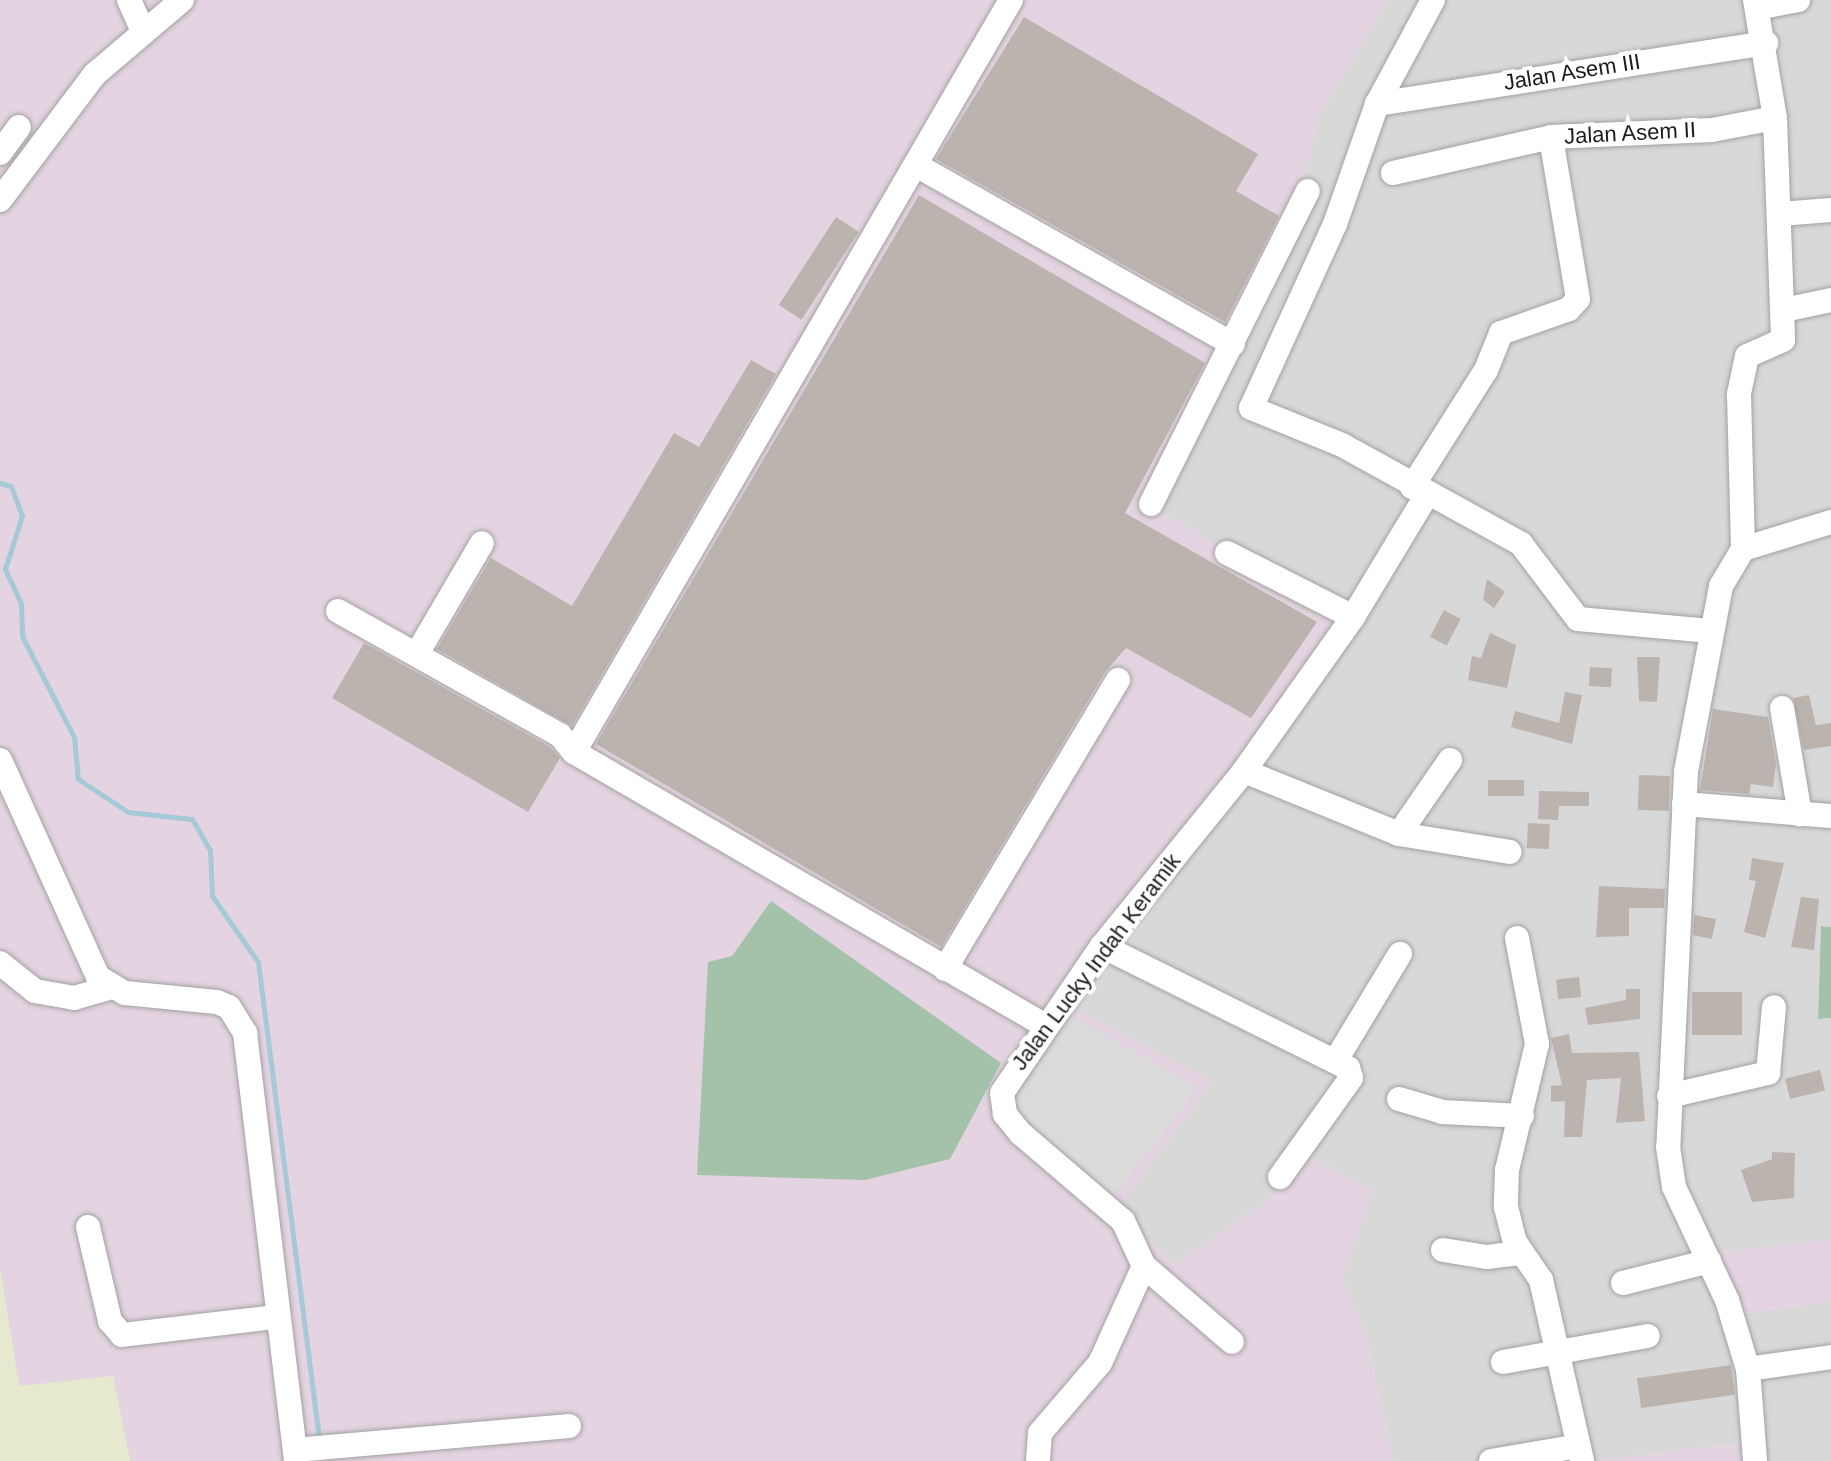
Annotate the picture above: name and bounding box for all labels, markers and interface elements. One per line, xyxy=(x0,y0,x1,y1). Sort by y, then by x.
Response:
street label: Jalan Asem III xyxy=(1501,48,1643,96)
street label: Jalan Asem II xyxy=(1563,116,1697,150)
street label: Jalan Lucky Indah Keramik xyxy=(1006,849,1186,1075)

